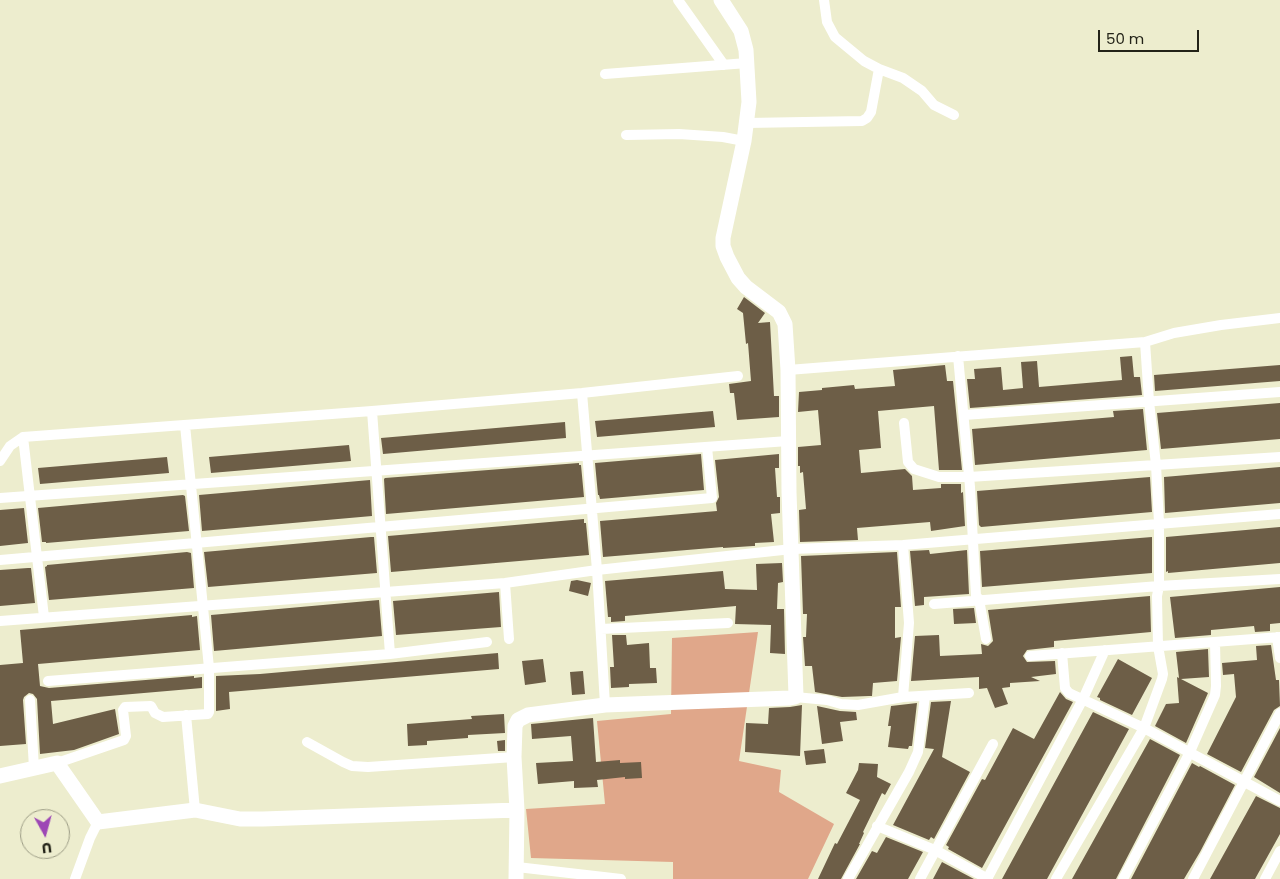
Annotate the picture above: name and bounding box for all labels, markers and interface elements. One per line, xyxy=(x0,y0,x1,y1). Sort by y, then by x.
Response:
scale bar xyxy=(1100,20,1201,52)
text: 50 m xyxy=(1106,28,1144,49)
north arrow xyxy=(20,809,70,859)
text: U xyxy=(41,837,53,858)

